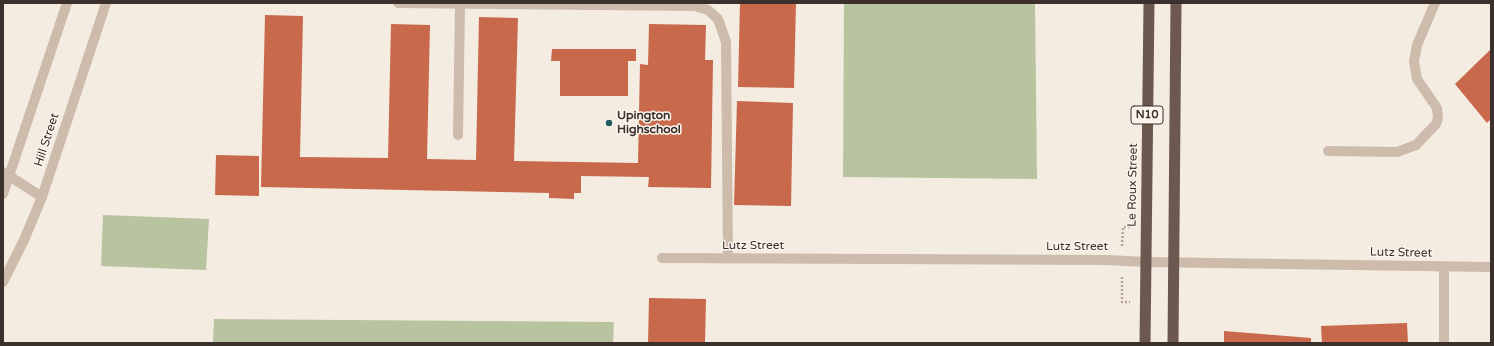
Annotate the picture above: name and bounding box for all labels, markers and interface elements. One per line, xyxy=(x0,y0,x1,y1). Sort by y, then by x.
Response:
road number: N10 xyxy=(1131,106,1163,124)
place label: Upington Highschool xyxy=(617,109,681,137)
street label: Hill Street xyxy=(32,111,62,169)
marker: Upington Highschool xyxy=(604,118,614,128)
street label: Le Roux Street xyxy=(1125,143,1141,227)
street label: Lutz Street xyxy=(722,239,784,253)
street label: Lutz Street xyxy=(1046,240,1108,254)
street label: Lutz Street xyxy=(1370,245,1432,261)

